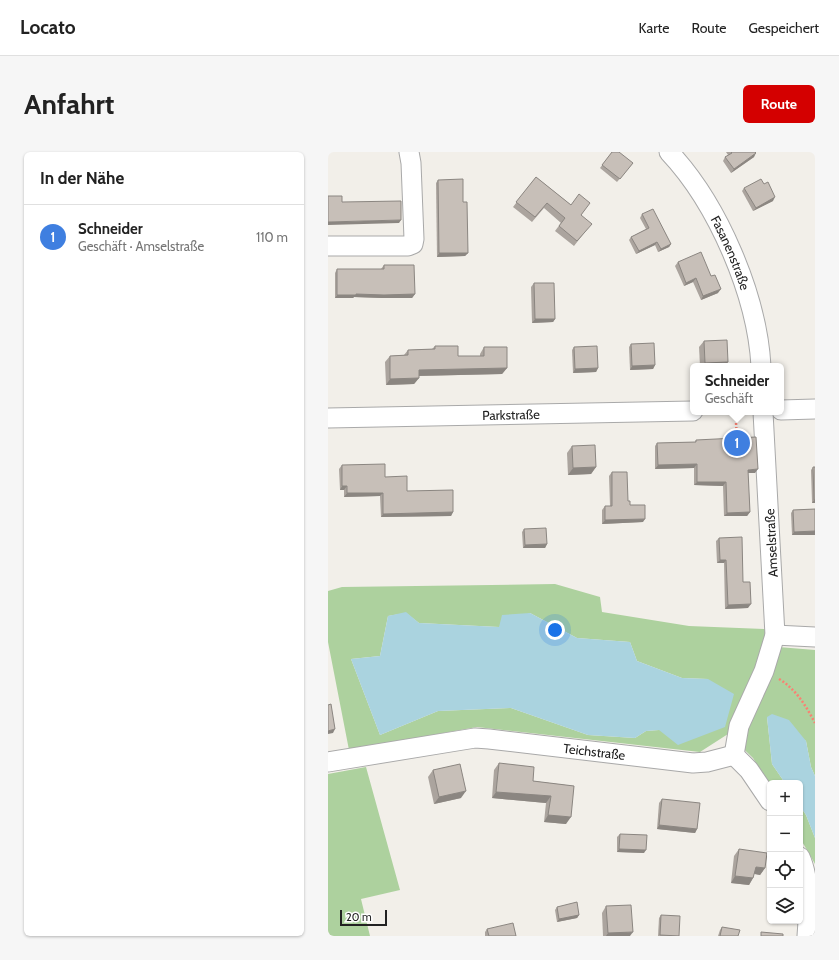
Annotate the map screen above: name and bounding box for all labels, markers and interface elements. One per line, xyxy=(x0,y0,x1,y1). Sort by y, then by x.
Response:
text: Locato xyxy=(20,16,76,39)
text: Karte xyxy=(639,19,669,37)
text: Route xyxy=(691,19,727,37)
text: Gespeichert xyxy=(749,19,819,37)
button: Route xyxy=(743,85,815,123)
text: Anfahrt xyxy=(24,87,114,121)
text: In der Nähe xyxy=(40,168,124,188)
street label: Fasanenstraße xyxy=(708,213,754,292)
text: Schneider xyxy=(78,220,143,238)
text: 1 xyxy=(51,229,55,245)
text: 110 m xyxy=(256,229,288,245)
text: Geschäft · Amselstraße xyxy=(78,238,204,254)
popup xyxy=(690,363,784,415)
text: Schneider xyxy=(705,372,769,390)
text: Geschäft xyxy=(705,390,753,406)
street label: Parkstraße xyxy=(482,406,540,423)
pin: 1 xyxy=(724,428,750,458)
street label: Amselstraße xyxy=(761,508,781,578)
your location xyxy=(545,620,565,640)
street label: Teichstraße xyxy=(562,740,627,763)
map controls xyxy=(767,780,803,924)
button: + xyxy=(767,780,803,816)
button: − xyxy=(767,816,803,852)
button: locate xyxy=(767,852,803,888)
button: layers xyxy=(767,888,803,924)
scale bar xyxy=(340,908,387,927)
text: 20 m xyxy=(346,910,372,924)

